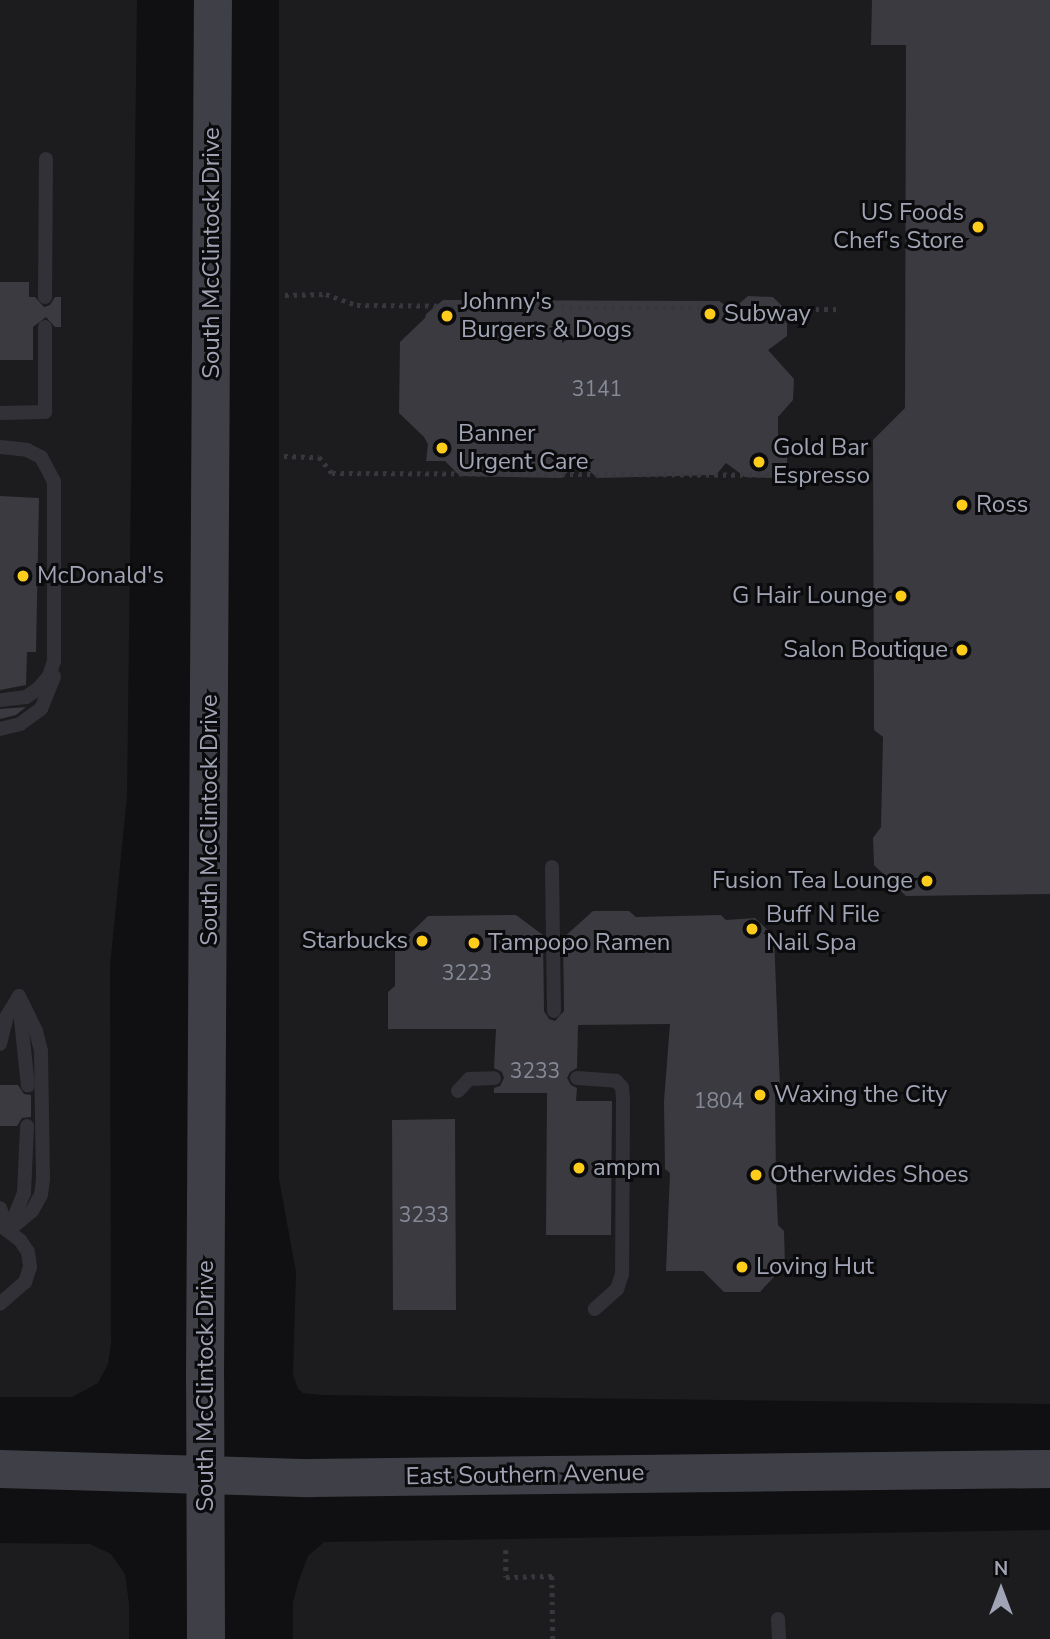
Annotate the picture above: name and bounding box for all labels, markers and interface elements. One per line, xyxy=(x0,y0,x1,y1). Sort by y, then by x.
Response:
street label: South McClintock Drive xyxy=(198,127,226,379)
place label: US Foods Chef's Store xyxy=(833,199,964,255)
marker: US Foods Chef's Store xyxy=(970,219,986,235)
place label: Johnny's Burgers & Dogs xyxy=(461,288,632,344)
place label: Subway xyxy=(724,300,811,328)
marker: Subway xyxy=(702,306,718,322)
marker: Johnny's Burgers & Dogs xyxy=(439,308,455,324)
house number: 3141 xyxy=(572,376,622,402)
place label: Banner Urgent Care xyxy=(458,420,589,476)
place label: Gold Bar Espresso xyxy=(773,434,870,490)
marker: Banner Urgent Care xyxy=(432,438,452,458)
marker: Gold Bar Espresso xyxy=(751,454,767,470)
place label: Ross xyxy=(976,491,1028,519)
marker: Ross xyxy=(954,497,970,513)
place label: McDonald's xyxy=(37,562,164,590)
marker: McDonald's xyxy=(15,568,31,584)
place label: G Hair Lounge xyxy=(732,582,887,610)
marker: G Hair Lounge xyxy=(893,588,909,604)
place label: Salon Boutique xyxy=(783,636,948,664)
marker: Salon Boutique xyxy=(954,642,970,658)
street label: South McClintock Drive xyxy=(196,694,224,946)
place label: Fusion Tea Lounge xyxy=(712,867,913,895)
marker: Fusion Tea Lounge xyxy=(919,873,935,889)
place label: Buff N File Nail Spa xyxy=(766,901,880,957)
marker: Buff N File Nail Spa xyxy=(744,921,760,937)
place label: Starbucks xyxy=(302,927,408,955)
place label: Tampopo Ramen xyxy=(488,929,670,957)
marker: Starbucks xyxy=(414,933,430,949)
marker: Tampopo Ramen xyxy=(466,935,482,951)
house number: 3223 xyxy=(442,960,492,986)
house number: 3233 xyxy=(510,1058,560,1084)
place label: Waxing the City xyxy=(774,1081,947,1109)
marker: Waxing the City xyxy=(752,1087,768,1103)
house number: 1804 xyxy=(694,1088,744,1114)
place label: ampm xyxy=(593,1154,661,1182)
marker: ampm xyxy=(571,1160,587,1176)
place label: Otherwides Shoes xyxy=(770,1161,969,1189)
marker: Otherwides Shoes xyxy=(748,1167,764,1183)
house number: 3233 xyxy=(399,1202,449,1228)
place label: Loving Hut xyxy=(756,1253,874,1281)
marker: Loving Hut xyxy=(734,1259,750,1275)
street label: South McClintock Drive xyxy=(192,1260,220,1512)
street label: East Southern Avenue xyxy=(405,1459,645,1491)
north arrow xyxy=(966,1555,1036,1625)
text: N xyxy=(994,1556,1008,1582)

